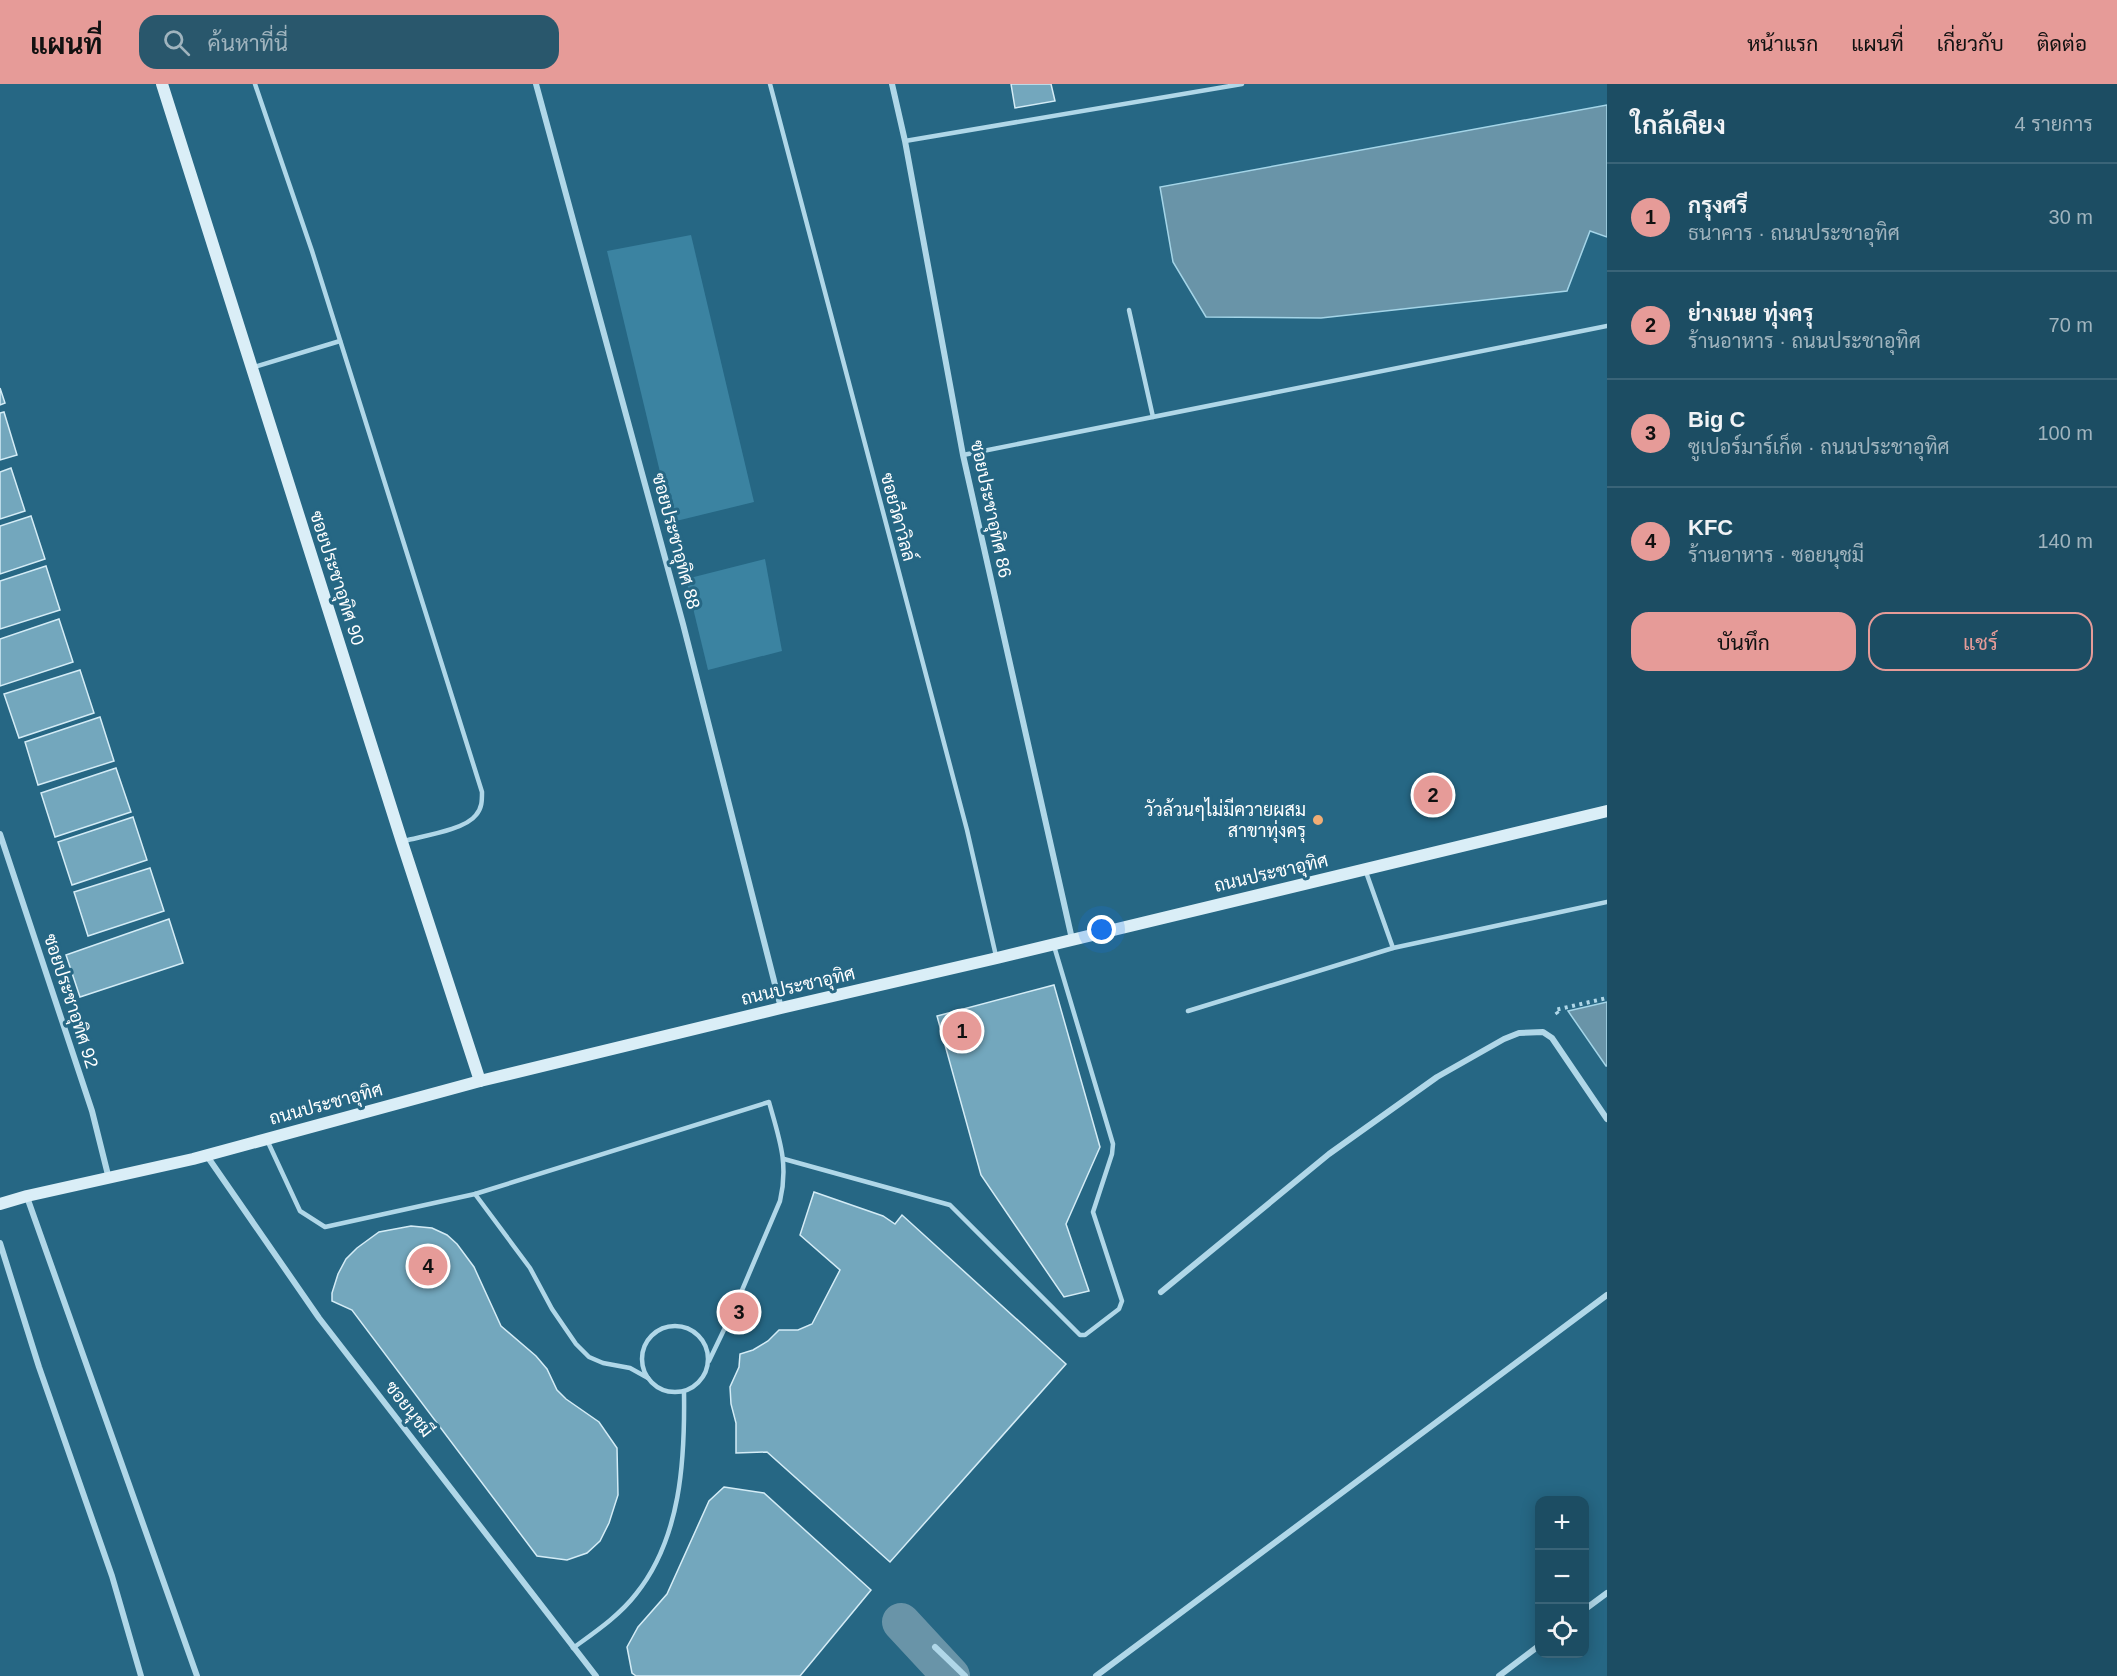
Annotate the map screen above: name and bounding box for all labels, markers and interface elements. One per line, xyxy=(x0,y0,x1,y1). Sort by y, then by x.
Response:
search box xyxy=(139,15,559,69)
icon: search xyxy=(160,26,193,59)
text: แผนที่ xyxy=(30,29,103,60)
text: ค้นหาที่นี่ xyxy=(208,31,288,56)
text: หน้าแรก xyxy=(1747,32,1818,55)
text: แผนที่ xyxy=(1851,32,1904,55)
text: เกี่ยวกับ xyxy=(1937,32,2004,55)
text: ติดต่อ xyxy=(2037,32,2087,55)
text: ใกล้เคียง xyxy=(1631,110,1726,140)
text: 4 รายการ xyxy=(2015,113,2093,135)
text: กรุงศรี xyxy=(1688,193,1747,218)
text: 1 xyxy=(1645,206,1656,228)
text: 30 m xyxy=(2049,206,2093,228)
text: ธนาคาร · ถนนประชาอุทิศ xyxy=(1688,222,1900,244)
text: ย่างเนย ทุ่งครุ xyxy=(1688,301,1813,326)
text: 2 xyxy=(1645,314,1656,336)
text: 70 m xyxy=(2049,314,2093,336)
text: ร้านอาหาร · ถนนประชาอุทิศ xyxy=(1688,330,1921,352)
text: Big C xyxy=(1688,407,1745,432)
text: 3 xyxy=(1645,422,1656,444)
text: 100 m xyxy=(2037,422,2093,444)
text: ซูเปอร์มาร์เก็ต · ถนนประชาอุทิศ xyxy=(1688,436,1950,458)
street label: ซอยประชาอุทิศ 86 xyxy=(965,438,1016,580)
street label: ซอยวีดาวิลล์ xyxy=(877,470,922,563)
street label: ซอยประชาอุทิศ 88 xyxy=(646,471,705,612)
street label: ซอยประชาอุทิศ 90 xyxy=(304,508,369,648)
text: KFC xyxy=(1688,515,1733,540)
text: 4 xyxy=(1645,530,1656,552)
text: 140 m xyxy=(2037,530,2093,552)
text: ร้านอาหาร · ซอยนุชมี xyxy=(1688,544,1864,566)
button: บันทึก xyxy=(1631,612,1856,671)
button: แชร์ xyxy=(1868,612,2093,671)
pin: 2 xyxy=(1414,772,1452,818)
place label: วัวล้วนๆไม่มีควายผสม สาขาทุ่งครุ xyxy=(1144,797,1306,843)
marker: วัวล้วนๆไม่มีควายผสม สาขาทุ่งครุ xyxy=(1311,813,1325,827)
street label: ถนนประชาอุทิศ xyxy=(1212,849,1330,898)
your location xyxy=(1087,915,1116,944)
street label: ซอยประชาอุทิศ 92 xyxy=(38,931,103,1071)
street label: ถนนประชาอุทิศ xyxy=(739,962,857,1011)
pin: 1 xyxy=(942,1008,982,1054)
street label: ถนนประชาอุทิศ xyxy=(267,1078,385,1131)
pin: 4 xyxy=(408,1244,448,1288)
pin: 3 xyxy=(720,1290,758,1334)
street label: ซอยนุชมี xyxy=(379,1375,439,1442)
map controls xyxy=(1535,1496,1589,1658)
button: + xyxy=(1535,1496,1589,1550)
button: − xyxy=(1535,1550,1589,1604)
button: locate xyxy=(1535,1604,1589,1658)

